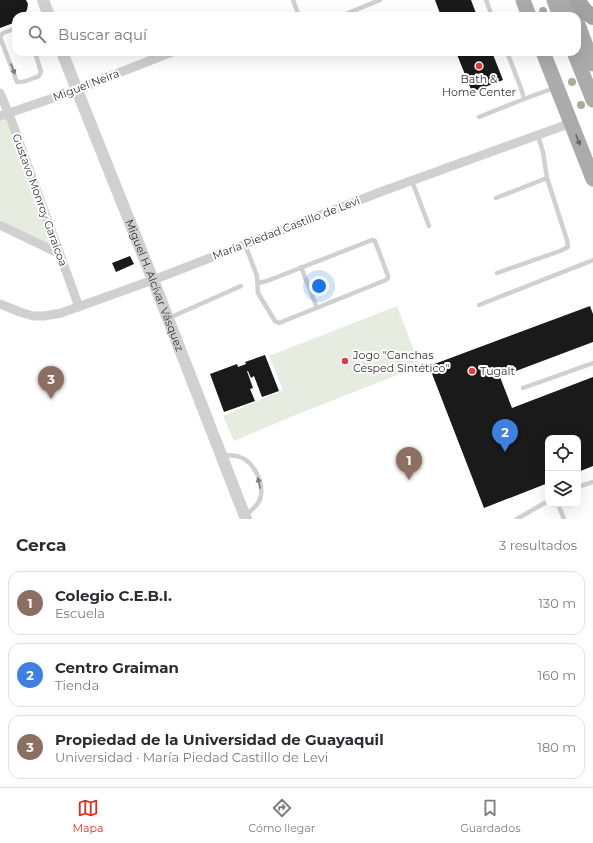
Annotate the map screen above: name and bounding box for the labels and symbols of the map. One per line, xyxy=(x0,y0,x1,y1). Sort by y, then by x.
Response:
marker: Bath & Home Center xyxy=(474,61,484,71)
one-way arrow xyxy=(10,63,16,75)
street label: Miguel Neira xyxy=(51,66,121,104)
place label: Bath & Home Center xyxy=(442,72,516,99)
street label: Gustavo Monroy Garaicoa xyxy=(9,132,71,268)
one-way arrow xyxy=(576,135,582,147)
street label: María Piedad Castillo de Levi xyxy=(210,193,362,263)
street label: Miguel H. Alcívar Vásquez xyxy=(122,217,187,354)
your location xyxy=(309,276,329,296)
place label: Jogo "Canchas Cesped Sintético" xyxy=(352,348,449,375)
marker: Jogo "Canchas Cesped Sintético" xyxy=(340,356,350,366)
place label: Tugalt xyxy=(480,364,515,378)
pin: 3 xyxy=(38,366,64,399)
marker: Tugalt xyxy=(467,366,477,376)
pin: 2 xyxy=(492,419,518,452)
pin: 1 xyxy=(396,447,422,480)
one-way arrow xyxy=(256,477,262,490)

